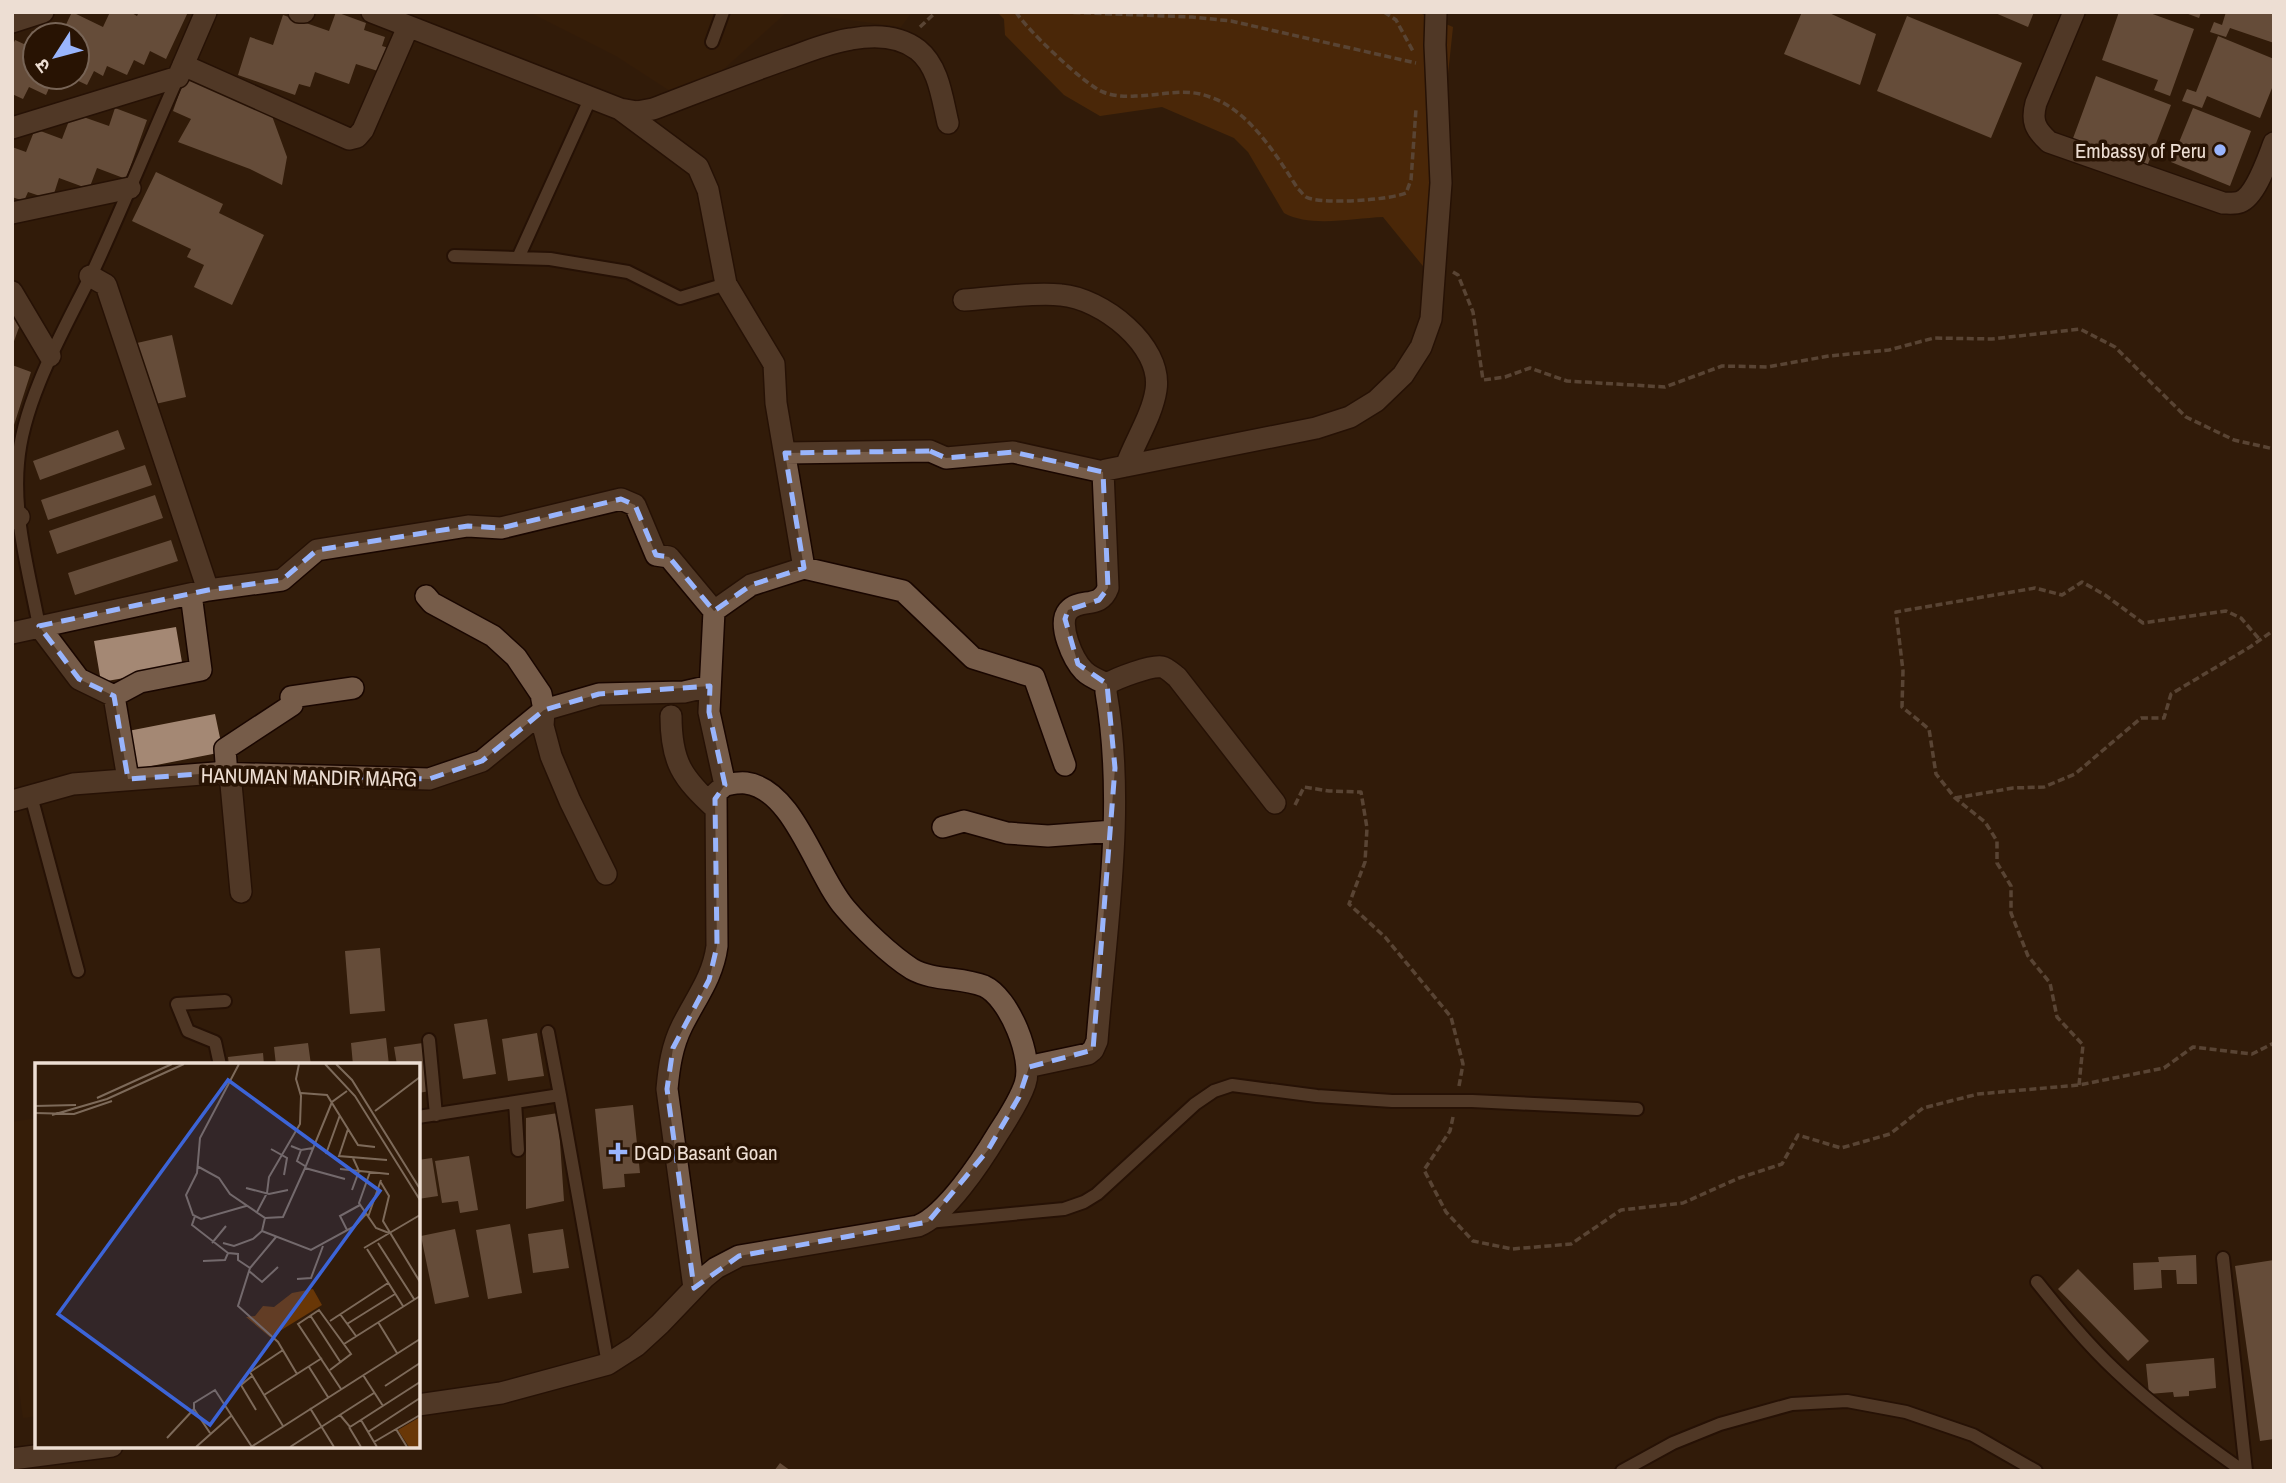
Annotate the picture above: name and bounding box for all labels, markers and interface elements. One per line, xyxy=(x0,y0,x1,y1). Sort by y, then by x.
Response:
north arrow xyxy=(21,21,91,91)
text: उ xyxy=(28,53,56,78)
place label: Embassy of Peru xyxy=(2075,136,2206,165)
marker: Embassy of Peru xyxy=(2212,142,2228,158)
street label: HANUMAN MANDIR MARG xyxy=(201,761,417,793)
inset map xyxy=(35,1063,420,1448)
place label: DGD Basant Goan xyxy=(634,1138,778,1167)
marker: DGD Basant Goan xyxy=(608,1142,628,1162)

